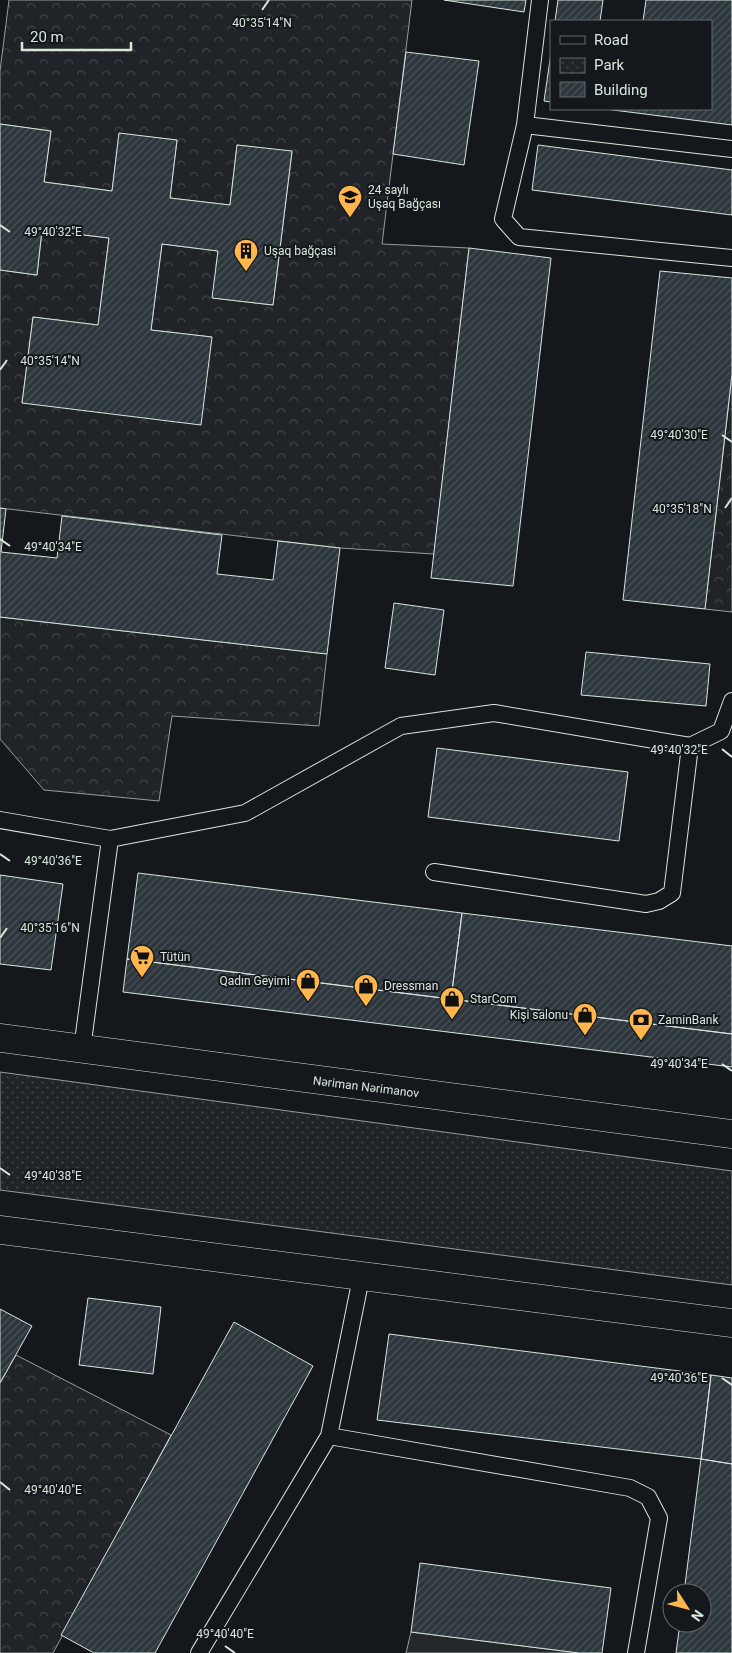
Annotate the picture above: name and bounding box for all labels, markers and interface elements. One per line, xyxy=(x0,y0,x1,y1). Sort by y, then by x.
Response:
text: 40°35'14"N xyxy=(232,16,292,30)
scale bar xyxy=(22,20,131,52)
legend xyxy=(550,20,712,110)
text: 20 m xyxy=(30,28,64,46)
text: Road xyxy=(594,31,628,49)
text: Park xyxy=(594,56,625,74)
text: Building xyxy=(594,81,648,99)
place label: 24 saylı Uşaq Bağçası xyxy=(368,183,441,211)
school or university icon: 24 saylı Uşaq Bağçası xyxy=(337,184,363,218)
text: 49°40'32"E xyxy=(24,225,82,239)
building icon: Uşaq bağçasi xyxy=(233,238,259,272)
place label: Uşaq bağçasi xyxy=(264,244,336,258)
text: 40°35'14"N xyxy=(20,354,80,368)
text: 49°40'30"E xyxy=(650,428,708,442)
text: 40°35'18"N xyxy=(652,502,712,516)
text: 49°40'34"E xyxy=(24,540,82,554)
text: 49°40'32"E xyxy=(650,743,708,757)
text: 49°40'36"E xyxy=(24,854,82,868)
text: 40°35'16"N xyxy=(20,921,80,935)
supermarket icon: Tütün xyxy=(129,944,155,978)
place label: Tütün xyxy=(160,950,190,964)
shop icon: Qadın Geyimi xyxy=(295,968,321,1002)
shop icon: Dressman xyxy=(353,973,379,1007)
place label: Qadın Geyimi xyxy=(219,974,290,988)
place label: Dressman xyxy=(384,979,438,993)
shop icon: StarCom xyxy=(439,986,465,1020)
place label: StarCom xyxy=(470,992,517,1006)
shop icon: Kişi salonu xyxy=(572,1002,598,1036)
bank icon: ZaminBank xyxy=(628,1007,654,1041)
place label: Kişi salonu xyxy=(510,1008,568,1022)
place label: ZaminBank xyxy=(658,1013,719,1027)
text: 49°40'34"E xyxy=(650,1057,708,1071)
street label: Nəriman Nərimanov xyxy=(312,1074,420,1100)
text: 49°40'38"E xyxy=(24,1169,82,1183)
text: 49°40'36"E xyxy=(650,1371,708,1385)
text: 49°40'40"E xyxy=(24,1483,82,1497)
north arrow xyxy=(662,1583,712,1633)
text: N xyxy=(688,1607,707,1624)
text: 49°40'40"E xyxy=(196,1627,254,1641)

